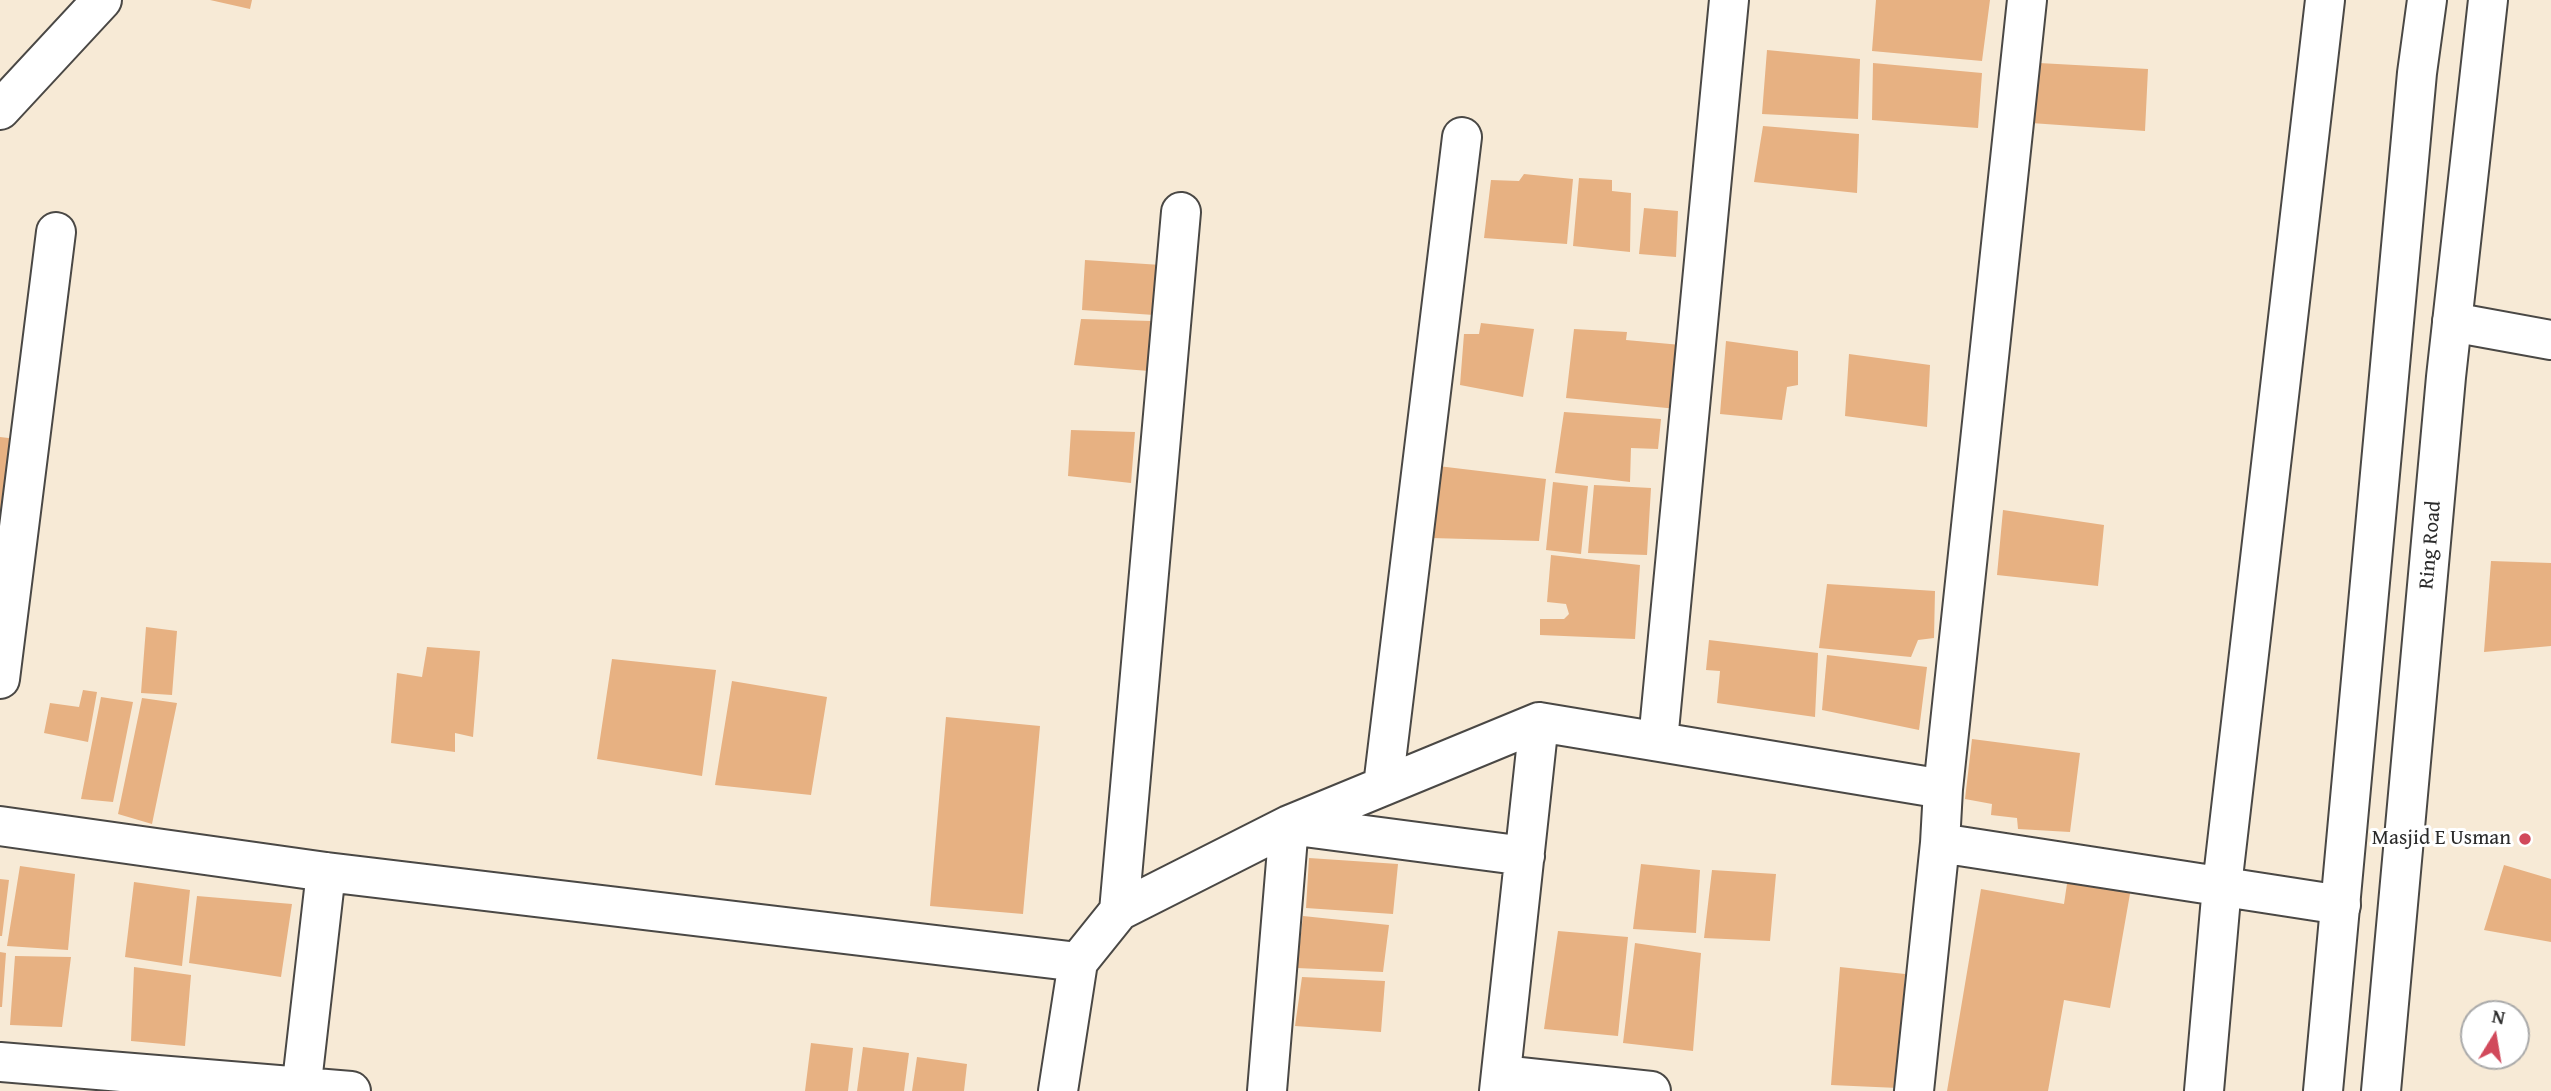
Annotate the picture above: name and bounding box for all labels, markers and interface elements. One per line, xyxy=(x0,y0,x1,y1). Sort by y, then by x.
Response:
street label: Ring Road xyxy=(2415,500,2447,590)
place label: Masjid E Usman xyxy=(2372,826,2511,852)
marker: Masjid E Usman xyxy=(2517,831,2533,847)
north arrow xyxy=(2460,1000,2530,1070)
text: N xyxy=(2490,1001,2508,1031)

